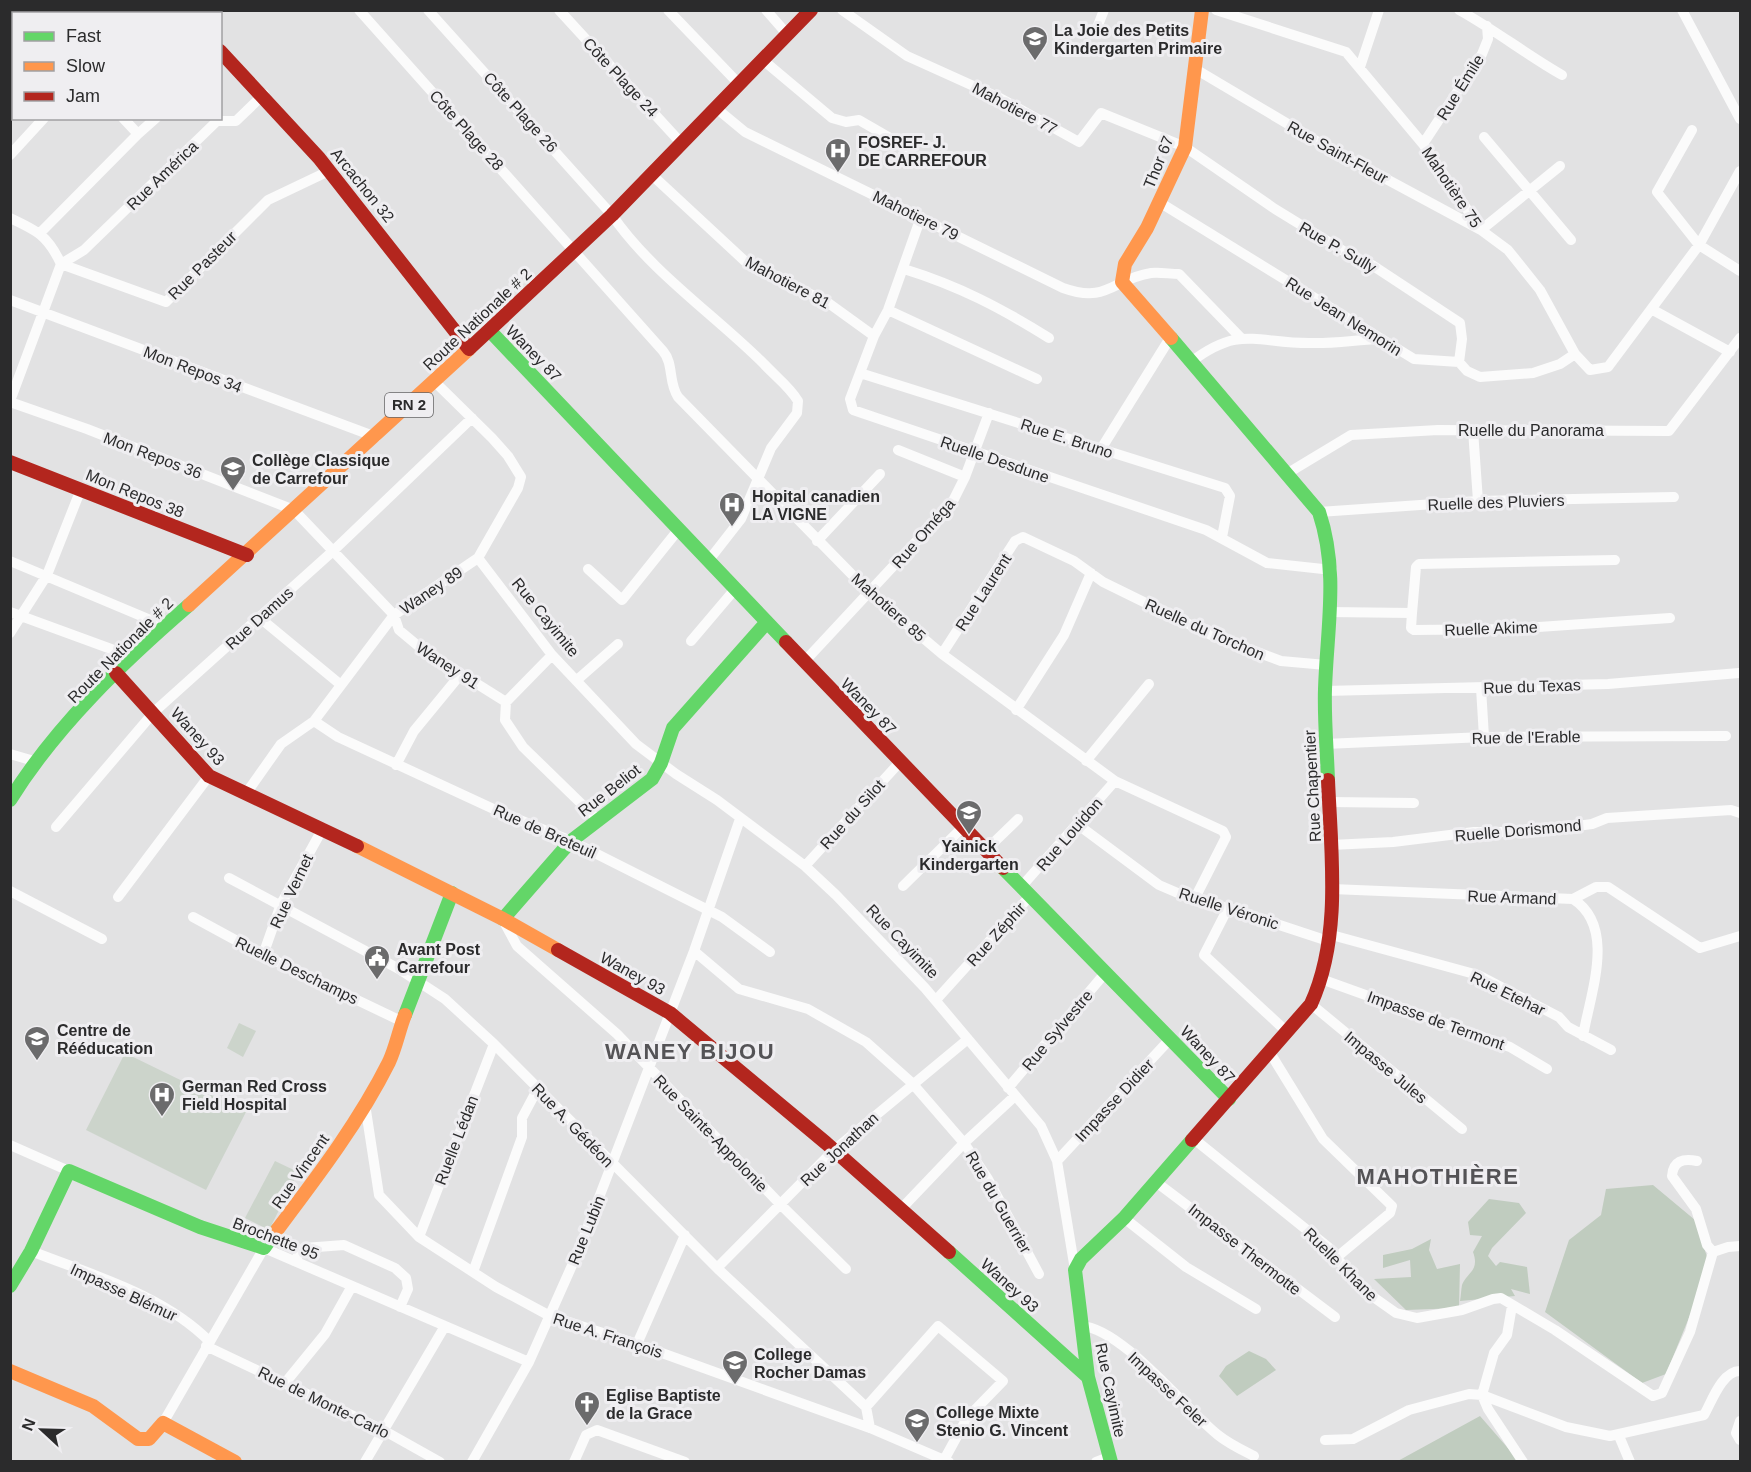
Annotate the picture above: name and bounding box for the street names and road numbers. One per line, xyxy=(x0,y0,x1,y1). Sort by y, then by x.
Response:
street label: Côte Plage 24 xyxy=(580,34,661,120)
street label: Rue Émile xyxy=(1433,51,1487,123)
street label: Côte Plage 26 xyxy=(480,69,561,156)
street label: Mahotiere 77 xyxy=(970,79,1060,138)
street label: Côte Plage 28 xyxy=(426,87,507,174)
street label: Rue Saint-Fleur xyxy=(1285,118,1391,187)
street label: Thor 67 xyxy=(1140,133,1177,191)
street label: Rue América xyxy=(123,137,201,213)
street label: Mahotière 75 xyxy=(1418,144,1485,231)
street label: Arcachon 32 xyxy=(328,145,398,226)
street label: Mahotiere 79 xyxy=(870,187,962,244)
street label: Rue P. Sully xyxy=(1296,219,1379,276)
street label: Rue Pasteur xyxy=(165,227,240,303)
street label: Mahotiere 81 xyxy=(743,253,833,312)
street label: Route Nationale # 2 xyxy=(420,265,535,374)
street label: Rue Jean Nemorin xyxy=(1283,274,1405,359)
street label: Waney 87 xyxy=(503,322,565,385)
street label: Mon Repos 34 xyxy=(141,343,245,396)
road number: RN 2 xyxy=(385,393,433,417)
street label: Rue E. Bruno xyxy=(1019,416,1115,461)
street label: Ruelle du Panorama xyxy=(1458,422,1604,439)
street label: Mon Repos 36 xyxy=(101,429,205,482)
street label: Ruelle Desdune xyxy=(938,433,1052,486)
street label: Mon Repos 38 xyxy=(83,466,186,521)
street label: Ruelle des Pluviers xyxy=(1427,492,1565,513)
street label: Rue Oméga xyxy=(889,495,958,571)
street label: Rue Laurent xyxy=(952,550,1015,634)
street label: Waney 89 xyxy=(397,563,466,617)
street label: Mahotiere 85 xyxy=(848,570,929,645)
street label: Rue Cayimite xyxy=(509,575,582,660)
street label: Rue Damus xyxy=(222,584,296,653)
street label: Route Nationale # 2 xyxy=(64,594,176,706)
street label: Ruelle du Torchon xyxy=(1143,596,1267,663)
street label: Ruelle Akime xyxy=(1444,618,1538,639)
street label: Waney 91 xyxy=(413,639,482,692)
street label: Waney 87 xyxy=(838,675,900,738)
street label: Rue du Texas xyxy=(1483,676,1581,697)
street label: Waney 93 xyxy=(167,704,228,769)
street label: Rue de l'Erable xyxy=(1471,728,1581,747)
street label: Rue Chapentier xyxy=(1301,729,1324,842)
street label: Rue Beliot xyxy=(575,761,644,820)
street label: Rue du Silot xyxy=(817,776,888,852)
street label: Rue Louidon xyxy=(1033,795,1106,874)
street label: Rue de Breteuil xyxy=(491,801,599,862)
street label: Ruelle Dorismond xyxy=(1454,816,1582,845)
street label: Rue Vernet xyxy=(267,851,316,931)
street label: Ruelle Véronic xyxy=(1177,884,1281,933)
street label: Rue Armand xyxy=(1467,887,1557,908)
street label: Rue Zéphir xyxy=(964,899,1030,969)
street label: Rue Cayimite xyxy=(863,901,942,982)
street label: Ruelle Deschamps xyxy=(233,933,361,1008)
street label: Waney 93 xyxy=(597,949,668,998)
street label: Rue Etehar xyxy=(1468,968,1548,1019)
street label: Rue Sylvestre xyxy=(1019,987,1096,1074)
street label: Impasse de Termont xyxy=(1365,988,1507,1053)
street label: Waney 87 xyxy=(1177,1022,1238,1086)
street label: Impasse Jules xyxy=(1341,1028,1430,1107)
street label: Impasse Didier xyxy=(1072,1055,1157,1145)
street label: Rue Sainte-Appolonie xyxy=(650,1071,771,1195)
street label: Rue A. Gédéon xyxy=(529,1080,617,1171)
street label: Ruelle Lédan xyxy=(432,1093,481,1187)
street label: Rue Jonathan xyxy=(797,1109,882,1190)
street label: Rue Vincent xyxy=(269,1130,333,1212)
street label: Rue du Guerrier xyxy=(963,1148,1035,1257)
street label: Rue Lubin xyxy=(565,1193,608,1267)
street label: Impasse Thermotte xyxy=(1185,1200,1304,1298)
street label: Brochette 95 xyxy=(230,1214,321,1263)
street label: Ruelle Khane xyxy=(1301,1224,1381,1304)
street label: Waney 93 xyxy=(977,1255,1042,1316)
street label: Impasse Blémur xyxy=(68,1260,180,1325)
street label: Rue A. François xyxy=(551,1310,665,1361)
street label: Rue Cayimite xyxy=(1092,1341,1129,1439)
street label: Impasse Feler xyxy=(1125,1349,1211,1431)
street label: Rue de Monte-Carlo xyxy=(255,1363,392,1442)

